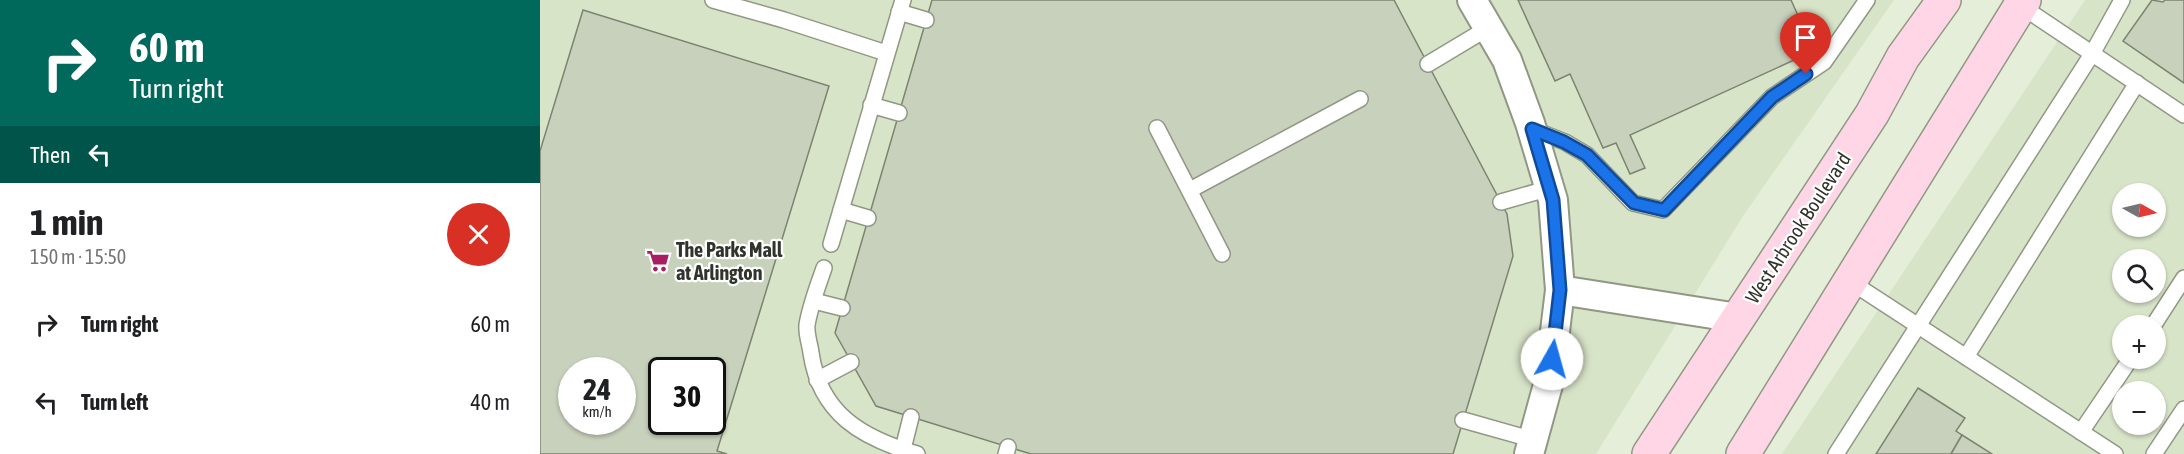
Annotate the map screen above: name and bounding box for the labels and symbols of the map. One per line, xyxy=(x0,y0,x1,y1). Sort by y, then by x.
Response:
pin xyxy=(1780,12,1831,74)
street label: West Arbrook Boulevard xyxy=(1740,148,1855,307)
north arrow xyxy=(2112,183,2166,237)
place label: The Parks Mall at Arlington xyxy=(676,238,783,284)
supermarket icon: The Parks Mall at Arlington xyxy=(645,248,671,274)
position arrow xyxy=(1520,327,1584,391)
speed limit sign: 30 xyxy=(648,357,726,435)

